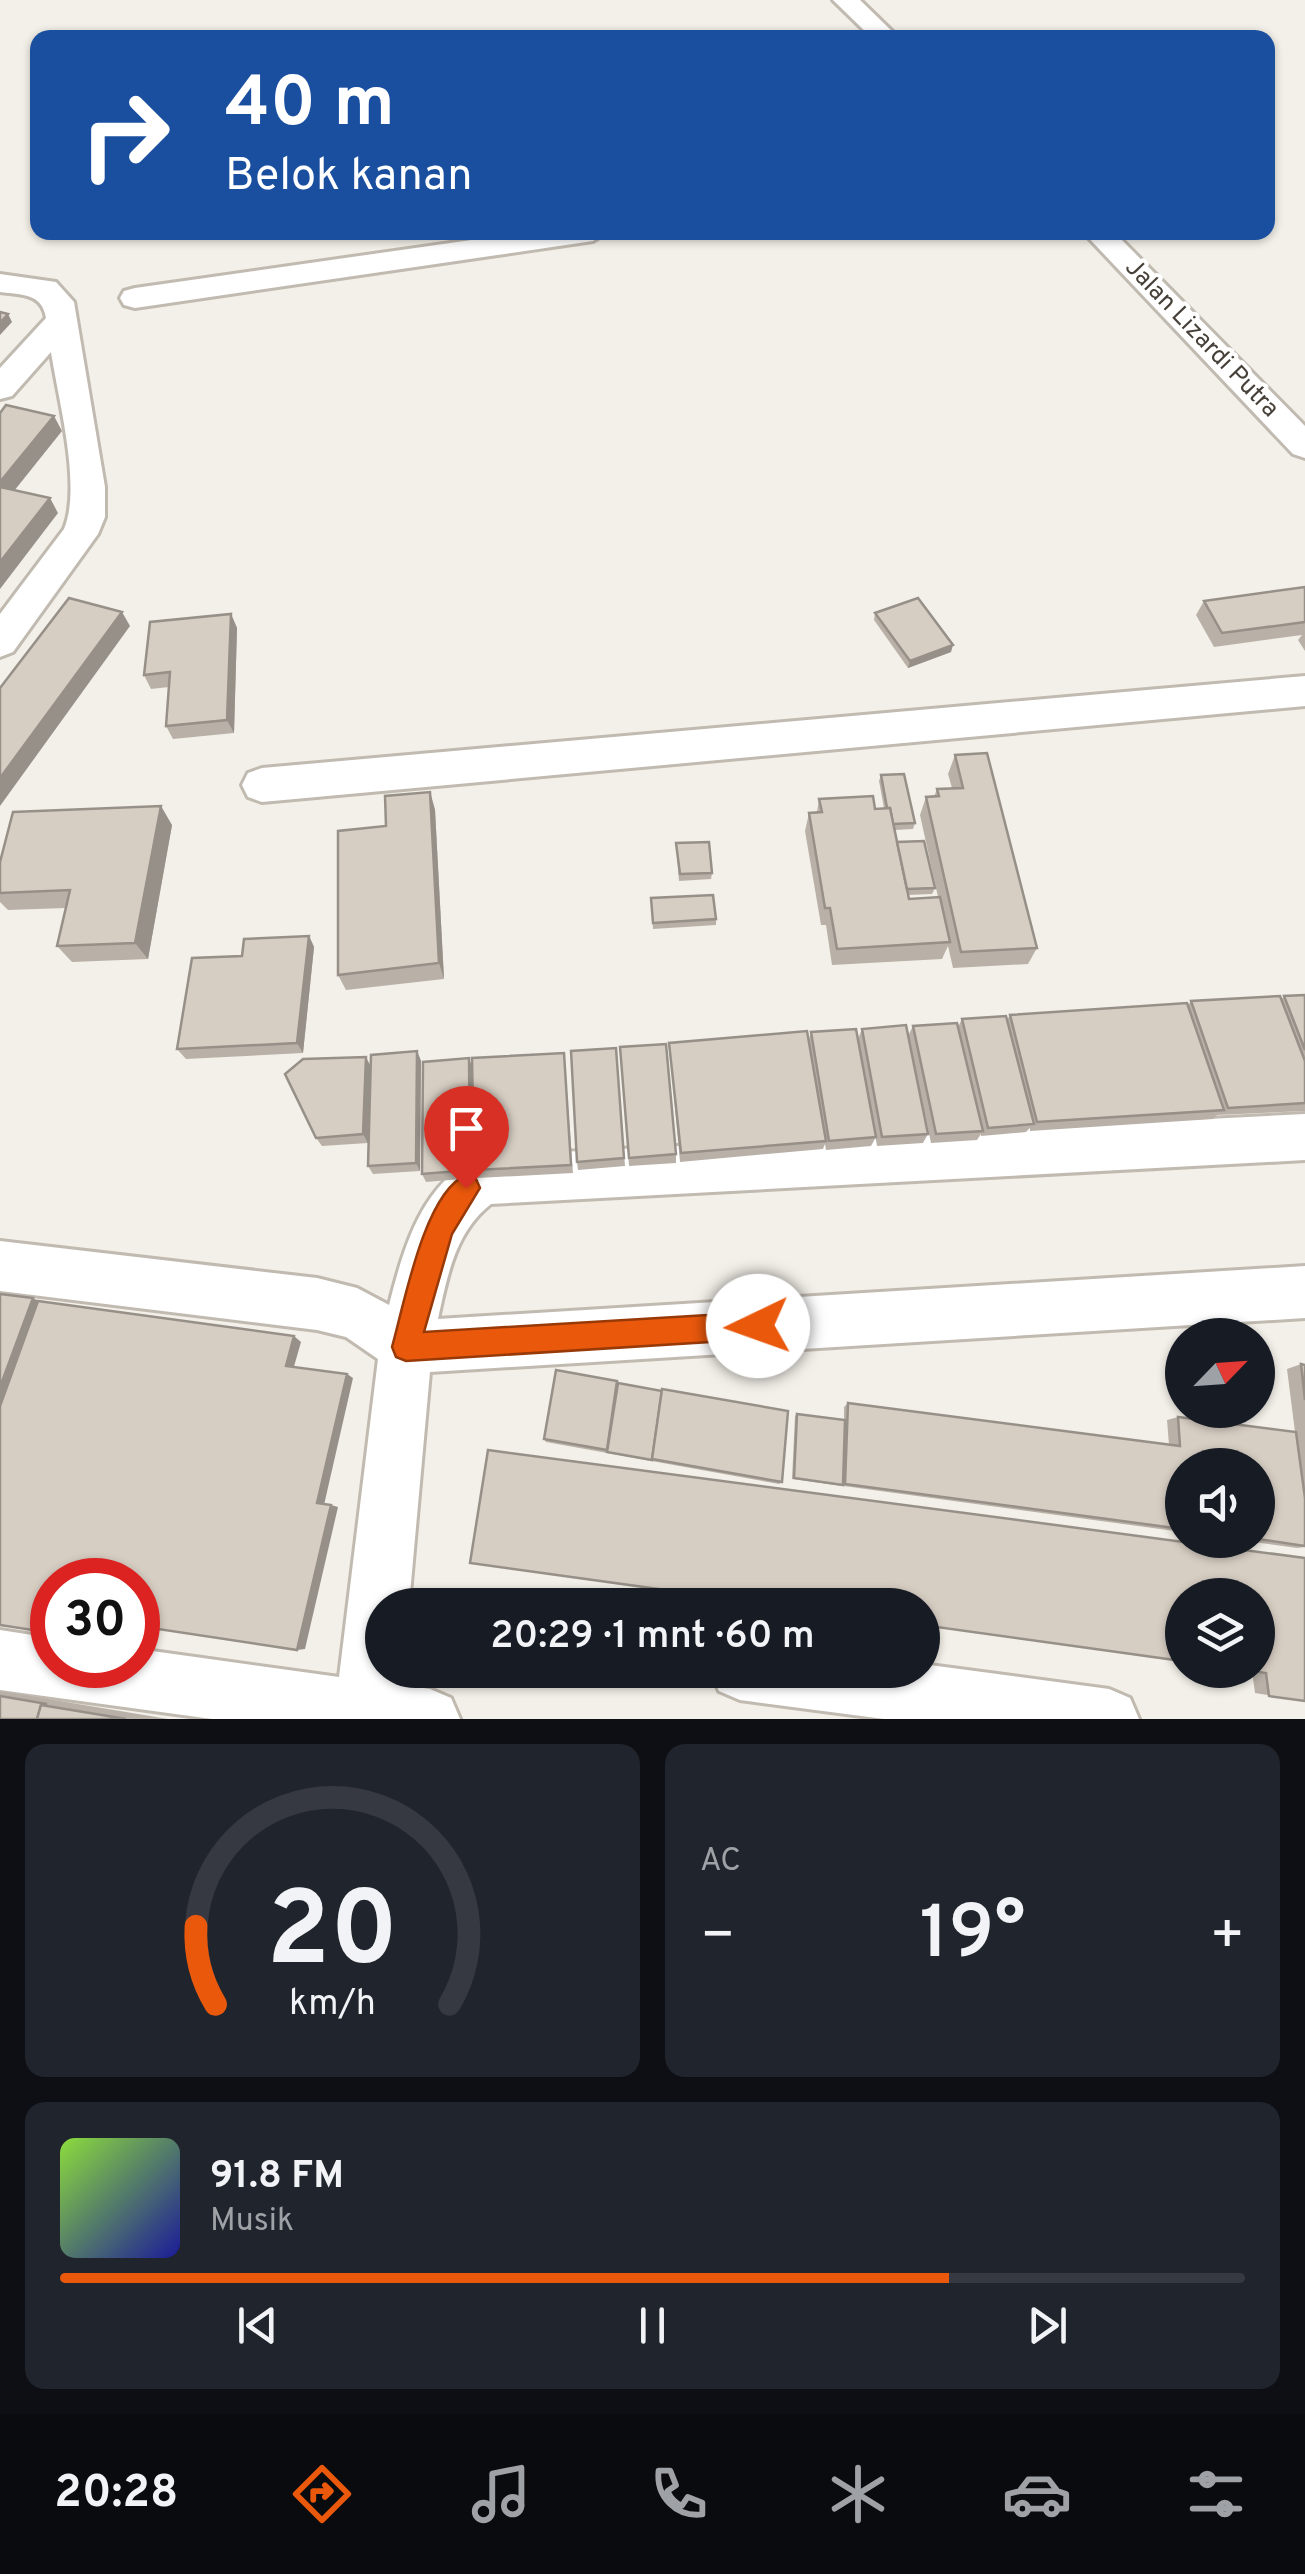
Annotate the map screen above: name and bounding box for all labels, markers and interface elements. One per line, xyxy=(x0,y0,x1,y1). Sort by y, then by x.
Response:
text: 40 m xyxy=(225,62,395,151)
icon: right xyxy=(60,70,190,200)
text: Belok kanan xyxy=(225,149,473,206)
street label: Jalan Lizardi Putra xyxy=(1117,253,1285,425)
pin xyxy=(424,1086,509,1189)
icon: arrive xyxy=(439,1101,494,1156)
position arrow xyxy=(706,1274,810,1378)
north arrow xyxy=(1165,1318,1275,1428)
map controls xyxy=(1165,1318,1275,1688)
button: sound xyxy=(1165,1448,1275,1558)
speed limit sign: 30 xyxy=(30,1558,160,1688)
button: layers xyxy=(1165,1578,1275,1688)
text: 20:29 · 1 mnt · 60 m xyxy=(490,1613,815,1662)
text: AC xyxy=(700,1842,741,1882)
text: 20 xyxy=(267,1870,398,2002)
text: 19° xyxy=(919,1890,1026,1985)
text: − xyxy=(700,1903,735,1973)
text: + xyxy=(1210,1903,1245,1973)
text: km/h xyxy=(289,1982,376,2028)
text: 91.8 FM xyxy=(210,2153,344,2202)
text: Musik xyxy=(210,2202,294,2242)
icon: previous xyxy=(230,2298,285,2353)
icon: pause xyxy=(625,2298,680,2353)
icon: next xyxy=(1020,2298,1075,2353)
icon: directions xyxy=(287,2459,357,2529)
icon: music xyxy=(466,2459,536,2529)
icon: phone xyxy=(644,2459,714,2529)
icon: climate xyxy=(823,2459,893,2529)
icon: car xyxy=(1002,2459,1072,2529)
icon: filters xyxy=(1181,2459,1251,2529)
text: 20:28 xyxy=(54,2466,178,2523)

